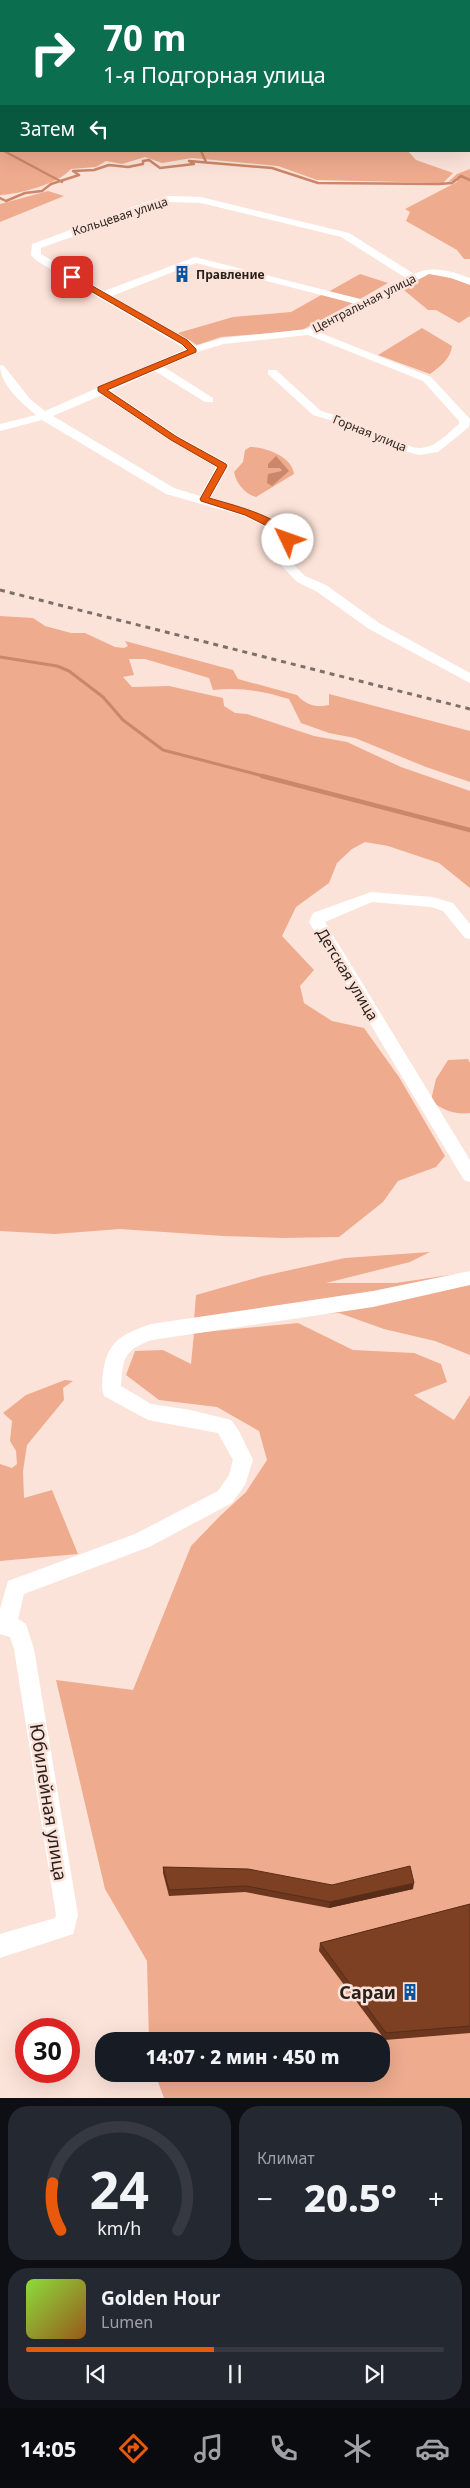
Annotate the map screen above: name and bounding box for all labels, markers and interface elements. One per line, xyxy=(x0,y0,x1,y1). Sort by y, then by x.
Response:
text: 70 m xyxy=(103,14,186,61)
icon: right xyxy=(20,20,85,85)
text: 1-я Подгорная улица xyxy=(103,59,326,89)
icon: left xyxy=(85,115,113,143)
text: Затем xyxy=(20,116,75,142)
street label: Кольцевая улица xyxy=(70,193,170,239)
pin xyxy=(51,256,93,298)
icon: arrive xyxy=(58,263,86,291)
building icon: Правление xyxy=(172,264,192,284)
place label: Правление xyxy=(196,266,265,283)
street label: Центральная улица xyxy=(309,270,419,336)
street label: Горная улица xyxy=(331,410,409,456)
position arrow xyxy=(261,513,313,565)
street label: Детская улица xyxy=(313,924,383,1024)
street label: Юбилейная улица xyxy=(25,1722,73,1882)
place label: Сараи xyxy=(339,1980,396,2004)
building icon: Сараи xyxy=(400,1982,420,2002)
speed limit sign: 30 xyxy=(15,2018,80,2083)
text: 14:07 · 2 мин · 450 m xyxy=(146,2044,339,2070)
text: Климат xyxy=(257,2147,315,2169)
text: 24 xyxy=(90,2153,149,2224)
text: 20.5° xyxy=(304,2171,397,2223)
text: − xyxy=(257,2179,273,2217)
text: + xyxy=(428,2179,444,2217)
text: km/h xyxy=(98,2216,141,2240)
text: Golden Hour xyxy=(101,2285,220,2311)
text: Lumen xyxy=(101,2311,153,2333)
icon: previous xyxy=(82,2360,110,2388)
icon: pause xyxy=(221,2360,249,2388)
icon: next xyxy=(360,2360,388,2388)
icon: directions xyxy=(116,2431,151,2466)
icon: music xyxy=(191,2431,226,2466)
icon: phone xyxy=(266,2431,301,2466)
icon: climate xyxy=(340,2431,375,2466)
icon: car xyxy=(415,2431,450,2466)
text: 14:05 xyxy=(20,2433,76,2463)

